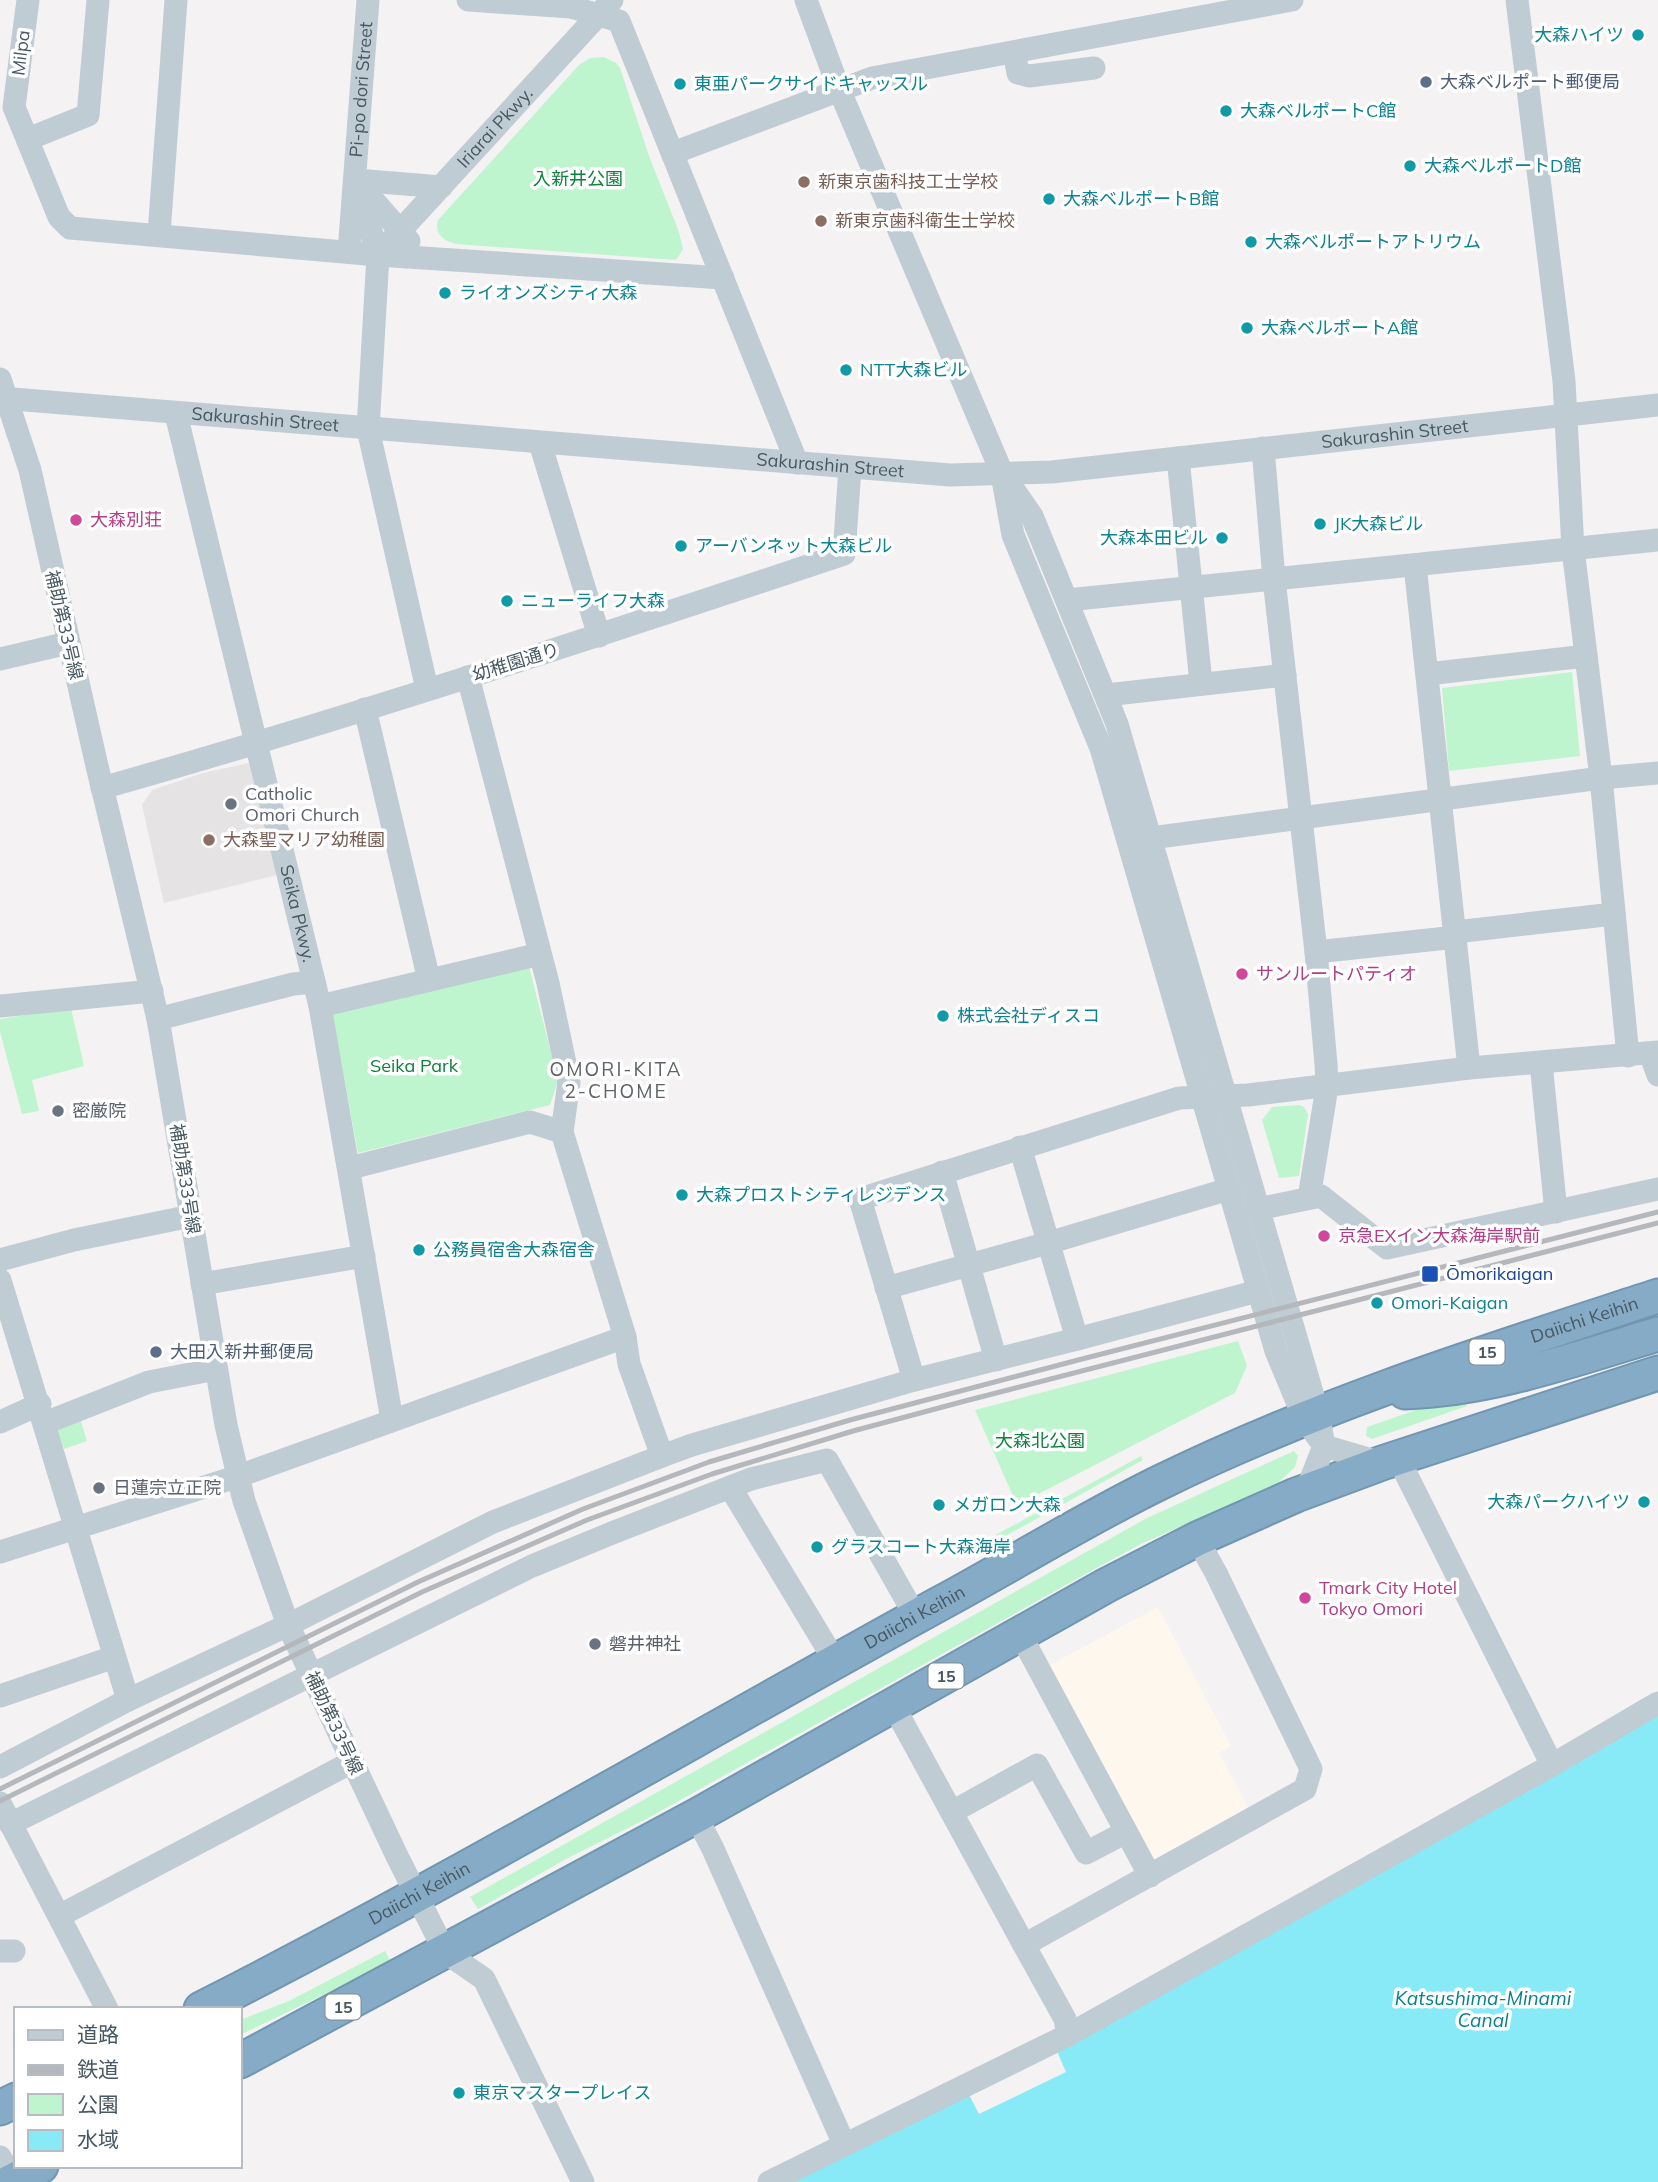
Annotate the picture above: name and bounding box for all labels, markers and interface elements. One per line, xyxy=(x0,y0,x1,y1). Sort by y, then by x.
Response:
street label: Pi-po dori Street xyxy=(344,21,377,158)
place label: 大森ハイツ xyxy=(1534,23,1624,46)
marker: 大森ハイツ xyxy=(1630,27,1646,43)
street label: Milpa xyxy=(6,29,35,77)
place label: 大森ベルポート郵便局 xyxy=(1440,70,1620,93)
place label: 東亜パークサイドキャッスル xyxy=(694,72,928,95)
marker: 大森ベルポート郵便局 xyxy=(1418,74,1434,90)
marker: 東亜パークサイドキャッスル xyxy=(672,76,688,92)
street label: Iriarai Pkwy. xyxy=(452,82,538,173)
place label: 大森ベルポートC館 xyxy=(1240,99,1396,122)
marker: 大森ベルポートC館 xyxy=(1218,103,1234,119)
place label: 大森ベルポートD館 xyxy=(1424,154,1581,177)
marker: 大森ベルポートD館 xyxy=(1402,158,1418,174)
park label: 入新井公園 xyxy=(533,167,623,190)
place label: 新東京歯科技工士学校 xyxy=(818,170,998,193)
marker: 新東京歯科技工士学校 xyxy=(796,174,812,190)
place label: 大森ベルポートB館 xyxy=(1063,187,1219,210)
marker: 大森ベルポートB館 xyxy=(1041,191,1057,207)
place label: 新東京歯科衛生士学校 xyxy=(835,209,1015,232)
marker: 新東京歯科衛生士学校 xyxy=(813,213,829,229)
place label: 大森ベルポートアトリウム xyxy=(1265,230,1481,253)
marker: 大森ベルポートアトリウム xyxy=(1243,234,1259,250)
place label: ライオンズシティ大森 xyxy=(459,281,638,304)
marker: ライオンズシティ大森 xyxy=(437,285,453,301)
place label: 大森ベルポートA館 xyxy=(1261,316,1418,339)
marker: 大森ベルポートA館 xyxy=(1239,320,1255,336)
place label: NTT大森ビル xyxy=(860,358,967,381)
marker: NTT大森ビル xyxy=(838,362,854,378)
street label: Sakurashin Street xyxy=(191,402,340,436)
street label: Sakurashin Street xyxy=(1320,414,1469,453)
street label: Sakurashin Street xyxy=(756,447,905,482)
place label: 大森別荘 xyxy=(90,508,162,531)
marker: 大森別荘 xyxy=(68,512,84,528)
place label: JK大森ビル xyxy=(1334,512,1423,535)
marker: JK大森ビル xyxy=(1312,516,1328,532)
place label: 大森本田ビル xyxy=(1100,526,1208,549)
marker: 大森本田ビル xyxy=(1214,530,1230,546)
place label: アーバンネット大森ビル xyxy=(695,534,892,557)
marker: アーバンネット大森ビル xyxy=(673,538,689,554)
street label: 補助第33号線 xyxy=(41,568,88,682)
place label: ニューライフ大森 xyxy=(521,589,665,612)
marker: ニューライフ大森 xyxy=(499,593,515,609)
street label: 幼稚園通り xyxy=(469,637,562,686)
place label: Catholic Omori Church xyxy=(245,782,360,826)
marker: Catholic Omori Church xyxy=(223,796,239,812)
place label: 大森聖マリア幼稚園 xyxy=(223,828,385,851)
marker: 大森聖マリア幼稚園 xyxy=(201,832,217,848)
street label: Seika Pkwy. xyxy=(275,862,321,964)
place label: サンルートパティオ xyxy=(1256,962,1417,985)
marker: サンルートパティオ xyxy=(1234,966,1250,982)
place label: 株式会社ディスコ xyxy=(957,1004,1100,1027)
marker: 株式会社ディスコ xyxy=(935,1008,951,1024)
park label: Seika Park xyxy=(370,1054,459,1077)
district label: OMORI-KITA 2-CHOME xyxy=(550,1057,682,1103)
place label: 密厳院 xyxy=(72,1099,126,1122)
marker: 密厳院 xyxy=(50,1103,66,1119)
street label: 補助第33号線 xyxy=(165,1122,206,1236)
place label: 大森プロストシティレジデンス xyxy=(696,1183,947,1206)
marker: 大森プロストシティレジデンス xyxy=(674,1187,690,1203)
place label: 京急EXイン大森海岸駅前 xyxy=(1338,1224,1540,1247)
marker: 京急EXイン大森海岸駅前 xyxy=(1316,1228,1332,1244)
place label: 公務員宿舎大森宿舎 xyxy=(433,1238,595,1261)
marker: 公務員宿舎大森宿舎 xyxy=(411,1242,427,1258)
place label: Ōmorikaigan xyxy=(1446,1262,1553,1285)
marker: Ōmorikaigan xyxy=(1420,1264,1440,1284)
place label: Omori-Kaigan xyxy=(1391,1291,1508,1314)
street label: Daiichi Keihin xyxy=(1527,1291,1641,1348)
marker: Omori-Kaigan xyxy=(1369,1295,1385,1311)
place label: 大田入新井郵便局 xyxy=(170,1340,314,1363)
road number: 15 xyxy=(1470,1340,1504,1364)
marker: 大田入新井郵便局 xyxy=(148,1344,164,1360)
park label: 大森北公園 xyxy=(995,1429,1085,1452)
place label: 日蓮宗立正院 xyxy=(113,1476,221,1499)
marker: 日蓮宗立正院 xyxy=(91,1480,107,1496)
place label: 大森パークハイツ xyxy=(1487,1490,1630,1513)
place label: メガロン大森 xyxy=(953,1493,1061,1516)
marker: 大森パークハイツ xyxy=(1636,1494,1652,1510)
marker: メガロン大森 xyxy=(931,1497,947,1513)
place label: グラスコート大森海岸 xyxy=(831,1535,1011,1558)
marker: グラスコート大森海岸 xyxy=(809,1539,825,1555)
place label: Tmark City Hotel Tokyo Omori xyxy=(1319,1576,1457,1620)
street label: Daiichi Keihin xyxy=(860,1580,969,1654)
marker: Tmark City Hotel Tokyo Omori xyxy=(1297,1590,1313,1606)
place label: 磐井神社 xyxy=(609,1632,681,1655)
marker: 磐井神社 xyxy=(587,1636,603,1652)
road number: 15 xyxy=(928,1664,964,1688)
street label: 補助第33号線 xyxy=(300,1667,368,1778)
street label: Daiichi Keihin xyxy=(364,1856,474,1930)
water label: Katsushima-Minami Canal xyxy=(1395,1986,1572,2032)
road number: 15 xyxy=(326,1994,360,2020)
legend xyxy=(14,2007,242,2168)
text: 道路 xyxy=(77,2021,119,2047)
text: 鉄道 xyxy=(77,2056,119,2082)
place label: 東京マスタープレイス xyxy=(473,2081,651,2104)
marker: 東京マスタープレイス xyxy=(451,2085,467,2101)
text: 公園 xyxy=(77,2091,119,2117)
text: 水域 xyxy=(77,2126,119,2152)

